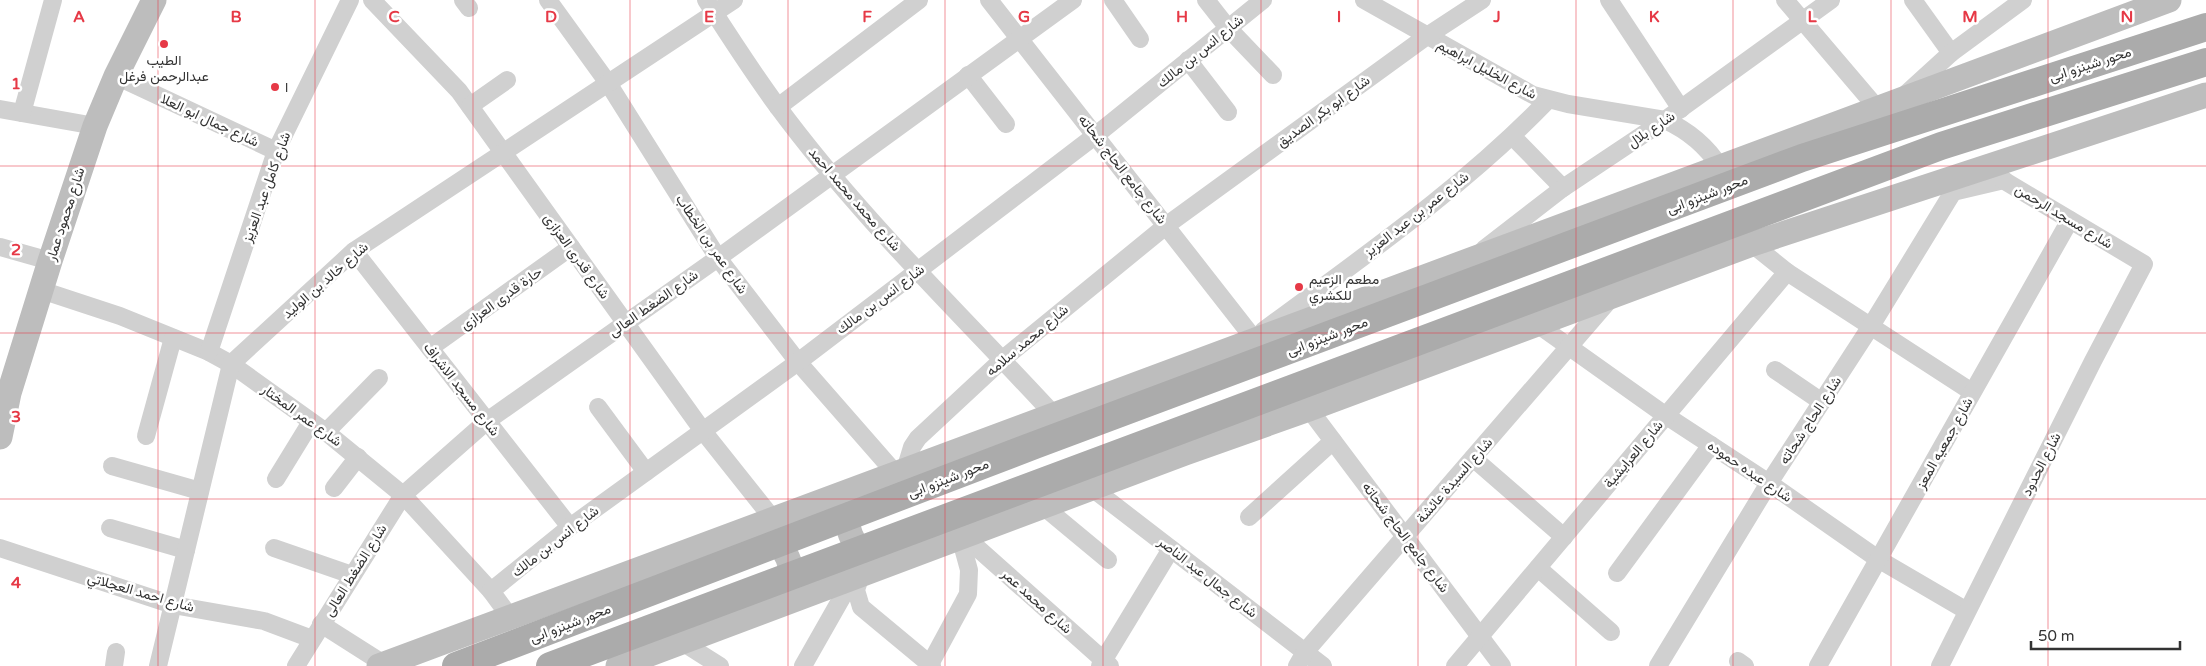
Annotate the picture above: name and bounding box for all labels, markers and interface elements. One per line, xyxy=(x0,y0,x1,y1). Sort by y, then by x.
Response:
text: A xyxy=(73,7,85,27)
text: B xyxy=(230,7,242,27)
text: C xyxy=(388,7,400,27)
text: D xyxy=(545,7,557,27)
text: E xyxy=(704,7,714,27)
text: F xyxy=(862,7,872,27)
text: G xyxy=(1018,7,1030,27)
text: H xyxy=(1176,7,1188,27)
text: I xyxy=(1337,7,1341,27)
text: J xyxy=(1492,7,1501,27)
text: K xyxy=(1649,7,1660,27)
text: L xyxy=(1807,7,1817,27)
text: M xyxy=(1962,7,1978,27)
text: N xyxy=(2121,7,2133,27)
street label: شارع انس بن مالك xyxy=(1154,12,1248,93)
street label: شارع الخليل ابراهيم xyxy=(1433,36,1539,105)
marker: الطيب عبدالرحمن فرغل xyxy=(158,38,170,50)
street label: محور شينزو ابى xyxy=(2047,43,2133,86)
place label: الطيب عبدالرحمن فرغل xyxy=(119,52,209,85)
street label: شارع ابو بكر الصديق xyxy=(1273,72,1374,153)
text: 1 xyxy=(11,74,21,94)
place label: ا xyxy=(285,79,288,96)
marker: ا xyxy=(269,81,281,93)
street label: شارع جمال ابو العلا xyxy=(157,90,262,152)
street label: شارع بلال xyxy=(1624,107,1679,153)
street label: شارع جامع الحاج شحاته xyxy=(1073,111,1171,229)
street label: شارع كامل عبد العزيز xyxy=(238,130,296,246)
street label: شارع محمد محمد احمد xyxy=(803,144,904,256)
street label: شارع محمود عمار xyxy=(42,165,90,265)
street label: شارع عمر بن عبد العزيز xyxy=(1360,168,1473,263)
street label: محور شينزو ابى xyxy=(1664,171,1750,218)
street label: شارع مسجد الرحمن xyxy=(2011,181,2116,254)
street label: شارع عمر بن الخطاب xyxy=(670,191,751,298)
street label: شارع قدرى العزازى xyxy=(538,210,613,304)
street label: شارع خالد بن الوليد xyxy=(279,239,373,324)
text: 2 xyxy=(11,240,21,260)
street label: شارع انس بن مالك xyxy=(833,261,929,340)
street label: حارة قدرى العزازى xyxy=(457,263,545,334)
street label: شارع الضغط العالى xyxy=(605,266,703,342)
place label: مطعم الزعيم للكشري xyxy=(1309,271,1379,307)
marker: مطعم الزعيم للكشري xyxy=(1293,281,1305,293)
street label: شارع محمد سلامه xyxy=(983,301,1073,381)
street label: محور شينزو ابى xyxy=(1284,313,1370,360)
street label: شارع مسجد الاشراف xyxy=(418,339,503,441)
street label: شارع الحاج شحاته xyxy=(1776,373,1847,469)
street label: شارع عمر المختار xyxy=(256,380,345,452)
street label: شارع جمعيه المعز xyxy=(1912,395,1978,494)
text: 3 xyxy=(11,407,21,427)
street label: شارع العرايشية xyxy=(1600,417,1668,493)
street label: شارع الحدود xyxy=(2018,430,2066,500)
street label: شارع السيدة عائشة xyxy=(1413,434,1498,528)
street label: شارع عبده حموده xyxy=(1703,437,1795,508)
street label: محور شينزو ابى xyxy=(905,455,991,502)
street label: شارع جامع الحاج شحاته xyxy=(1357,479,1453,597)
street label: شارع انس بن مالك xyxy=(508,502,603,582)
street label: شارع الضغط العالى xyxy=(320,521,392,621)
street label: شارع جمال عبد الناصر xyxy=(1153,533,1261,623)
street label: شارع محمد عمر xyxy=(996,565,1075,639)
street label: شارع احمد العجلاتي xyxy=(85,569,196,619)
text: 4 xyxy=(11,573,21,593)
street label: محور شينزو ابى xyxy=(527,600,613,647)
scale bar xyxy=(2031,618,2180,650)
text: 50 m xyxy=(2038,627,2075,645)

